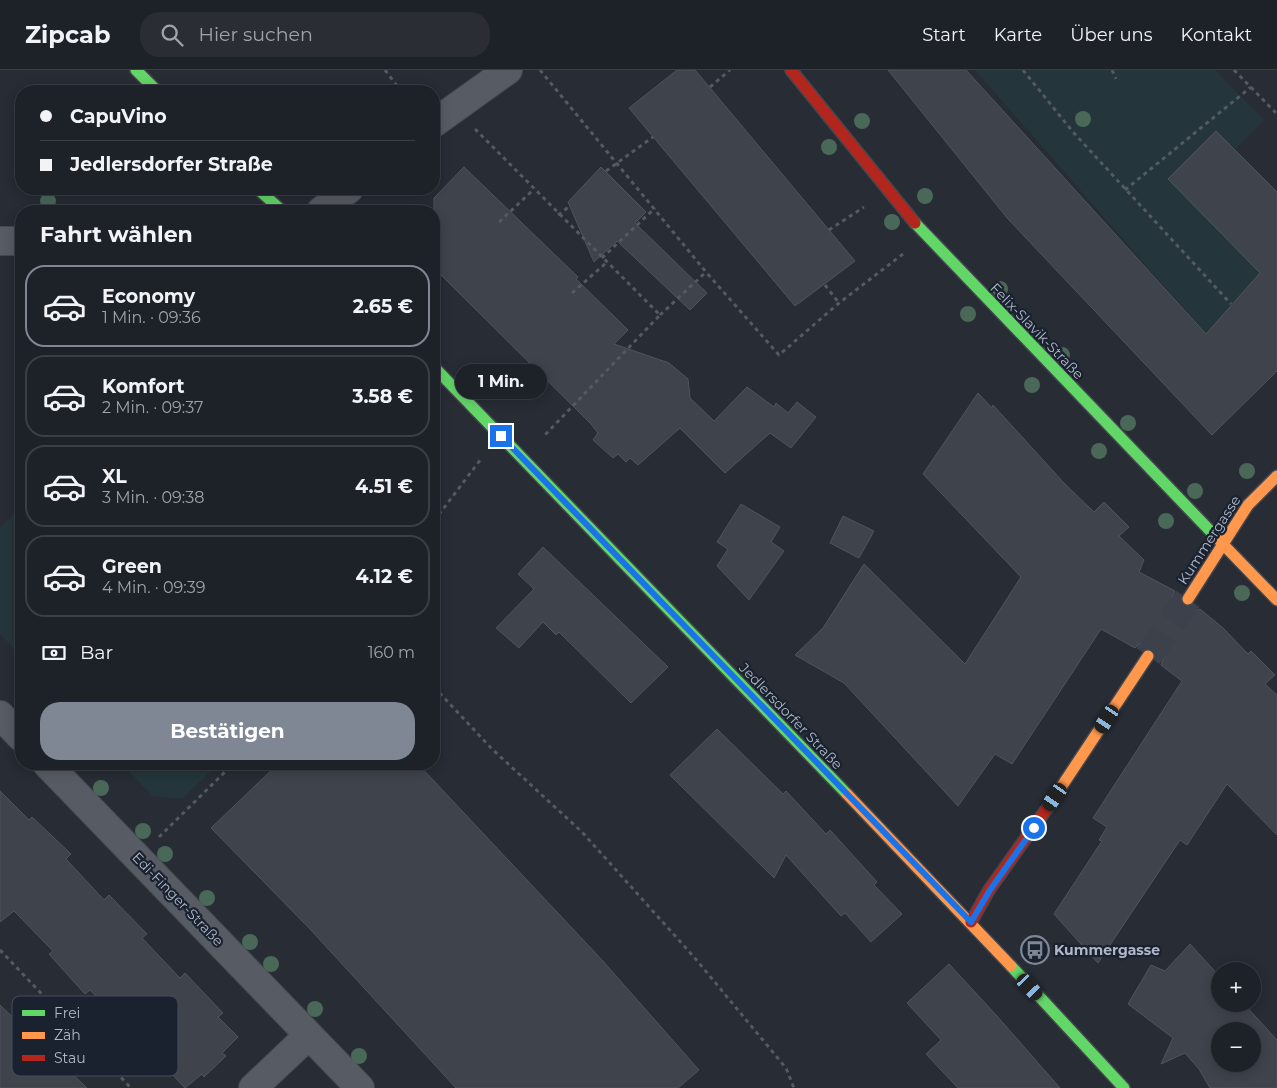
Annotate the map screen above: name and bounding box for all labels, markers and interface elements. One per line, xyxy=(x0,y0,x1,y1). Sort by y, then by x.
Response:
search box xyxy=(140,12,490,57)
text: Zipcab xyxy=(25,20,110,49)
icon: search xyxy=(158,21,186,49)
text: Hier suchen xyxy=(198,23,313,46)
text: Start xyxy=(922,24,966,46)
text: Karte xyxy=(994,24,1042,46)
text: Über uns xyxy=(1070,24,1153,46)
text: Kontakt xyxy=(1181,24,1252,46)
text: CapuVino xyxy=(70,105,167,128)
text: Jedlersdorfer Straße xyxy=(70,153,273,176)
text: Fahrt wählen xyxy=(40,221,193,248)
street label: Felix-Slavik-Straße xyxy=(986,279,1088,383)
icon: car xyxy=(42,284,87,329)
text: Economy xyxy=(102,285,195,308)
text: 2.65 € xyxy=(353,295,413,318)
text: 1 Min. · 09:36 xyxy=(102,308,201,327)
callout: 1 Min. xyxy=(455,364,547,398)
text: 1 Min. xyxy=(478,372,524,391)
icon: car xyxy=(42,374,87,419)
text: Komfort xyxy=(102,375,184,398)
text: 3.58 € xyxy=(352,385,413,408)
text: 2 Min. · 09:37 xyxy=(102,398,203,417)
route end xyxy=(490,425,512,447)
icon: car xyxy=(42,464,87,509)
text: XL xyxy=(102,465,127,488)
text: 4.51 € xyxy=(355,475,413,498)
text: 3 Min. · 09:38 xyxy=(102,488,204,507)
street label: Kummergasse xyxy=(1173,492,1245,588)
icon: car xyxy=(42,554,87,599)
text: Green xyxy=(102,555,162,578)
text: 4.12 € xyxy=(355,565,413,588)
text: 4 Min. · 09:39 xyxy=(102,578,205,597)
icon: cash xyxy=(40,639,68,667)
text: Bar xyxy=(80,641,113,664)
text: 160 m xyxy=(368,643,415,662)
street label: Jedlersdorfer Straße xyxy=(735,658,847,773)
button: Bestätigen xyxy=(40,702,415,760)
car xyxy=(1092,702,1121,736)
car xyxy=(1040,780,1069,814)
route start xyxy=(1023,817,1045,839)
street label: Edi-Finger-Straße xyxy=(128,848,228,950)
bus stop icon: Kummergasse xyxy=(1020,935,1050,965)
place label: Kummergasse xyxy=(1054,941,1160,959)
map controls xyxy=(1211,962,1261,1072)
button: + xyxy=(1211,962,1261,1012)
car xyxy=(1014,971,1045,1003)
legend xyxy=(12,996,178,1076)
text: Frei xyxy=(54,1004,80,1022)
button: − xyxy=(1211,1022,1261,1072)
text: Zäh xyxy=(54,1026,81,1044)
text: Stau xyxy=(54,1049,86,1067)

